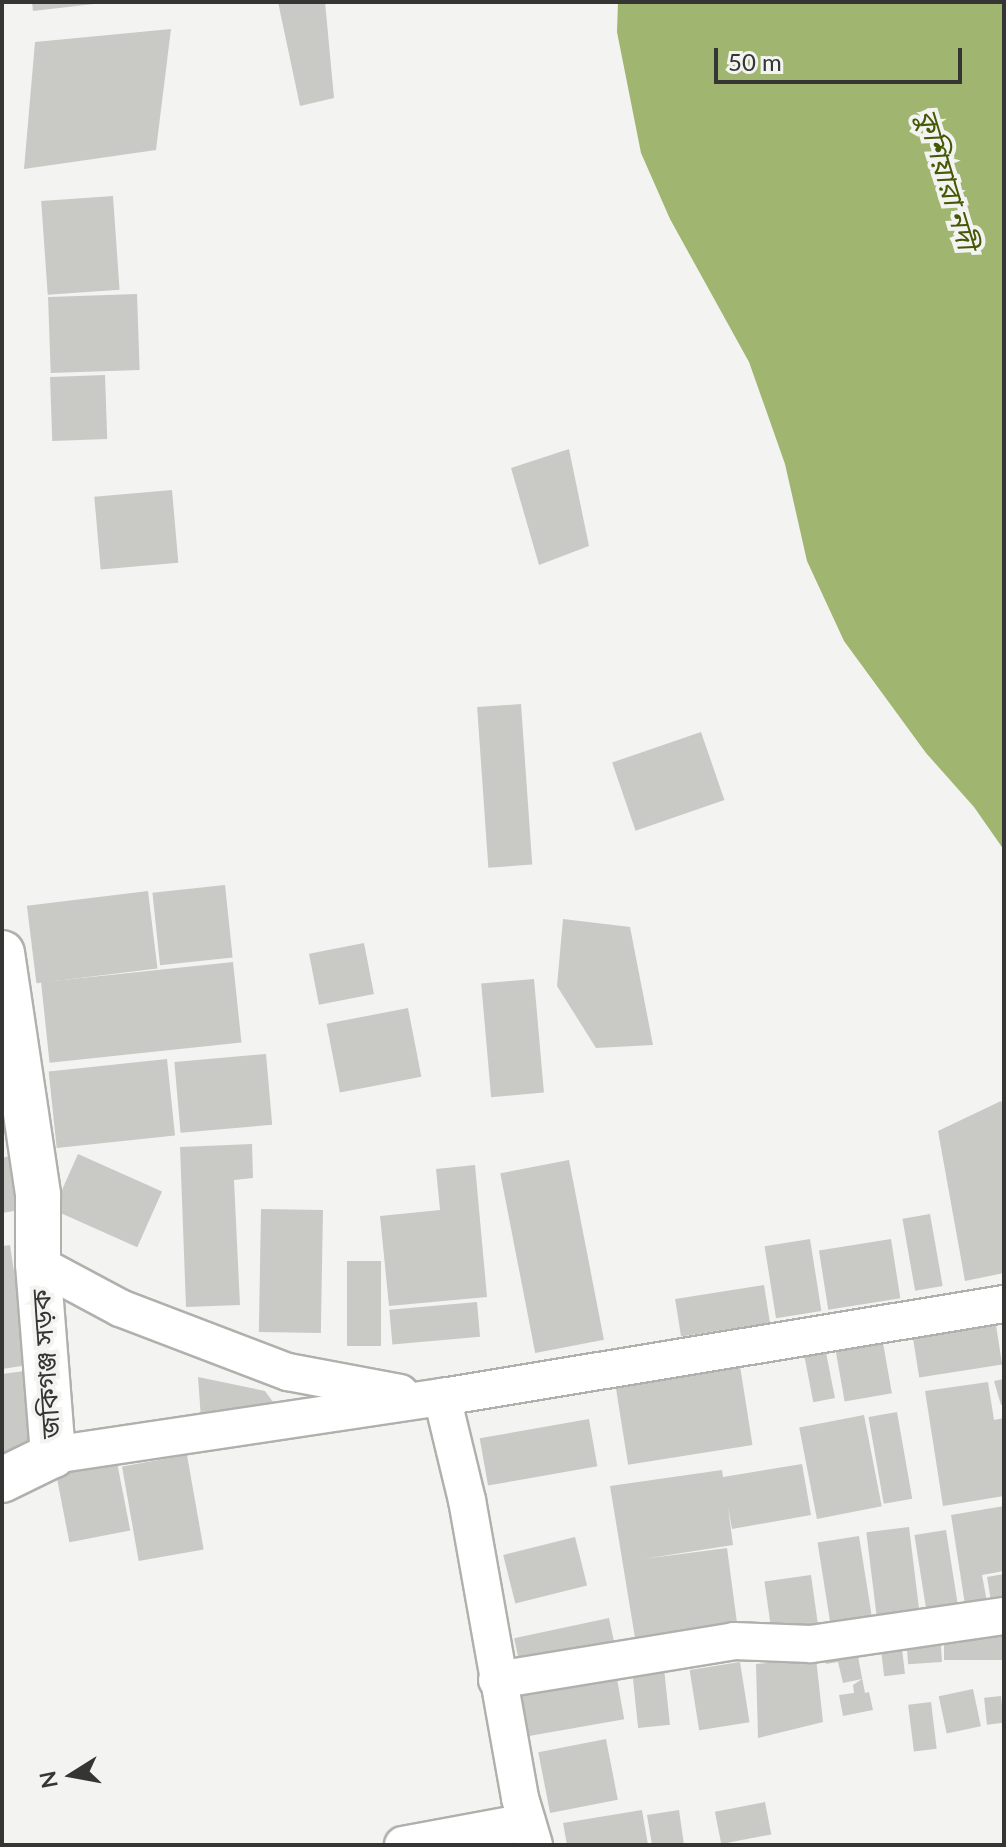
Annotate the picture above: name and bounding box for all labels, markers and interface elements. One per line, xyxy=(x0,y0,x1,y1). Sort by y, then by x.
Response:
scale bar xyxy=(718,32,966,82)
text: 50 m xyxy=(728,47,782,76)
water label: কুশিয়ারা নদী xyxy=(911,105,985,253)
street label: জকিগঞ্জ সড়ক xyxy=(25,1288,67,1440)
north arrow xyxy=(32,1735,112,1815)
text: N xyxy=(33,1769,63,1791)

